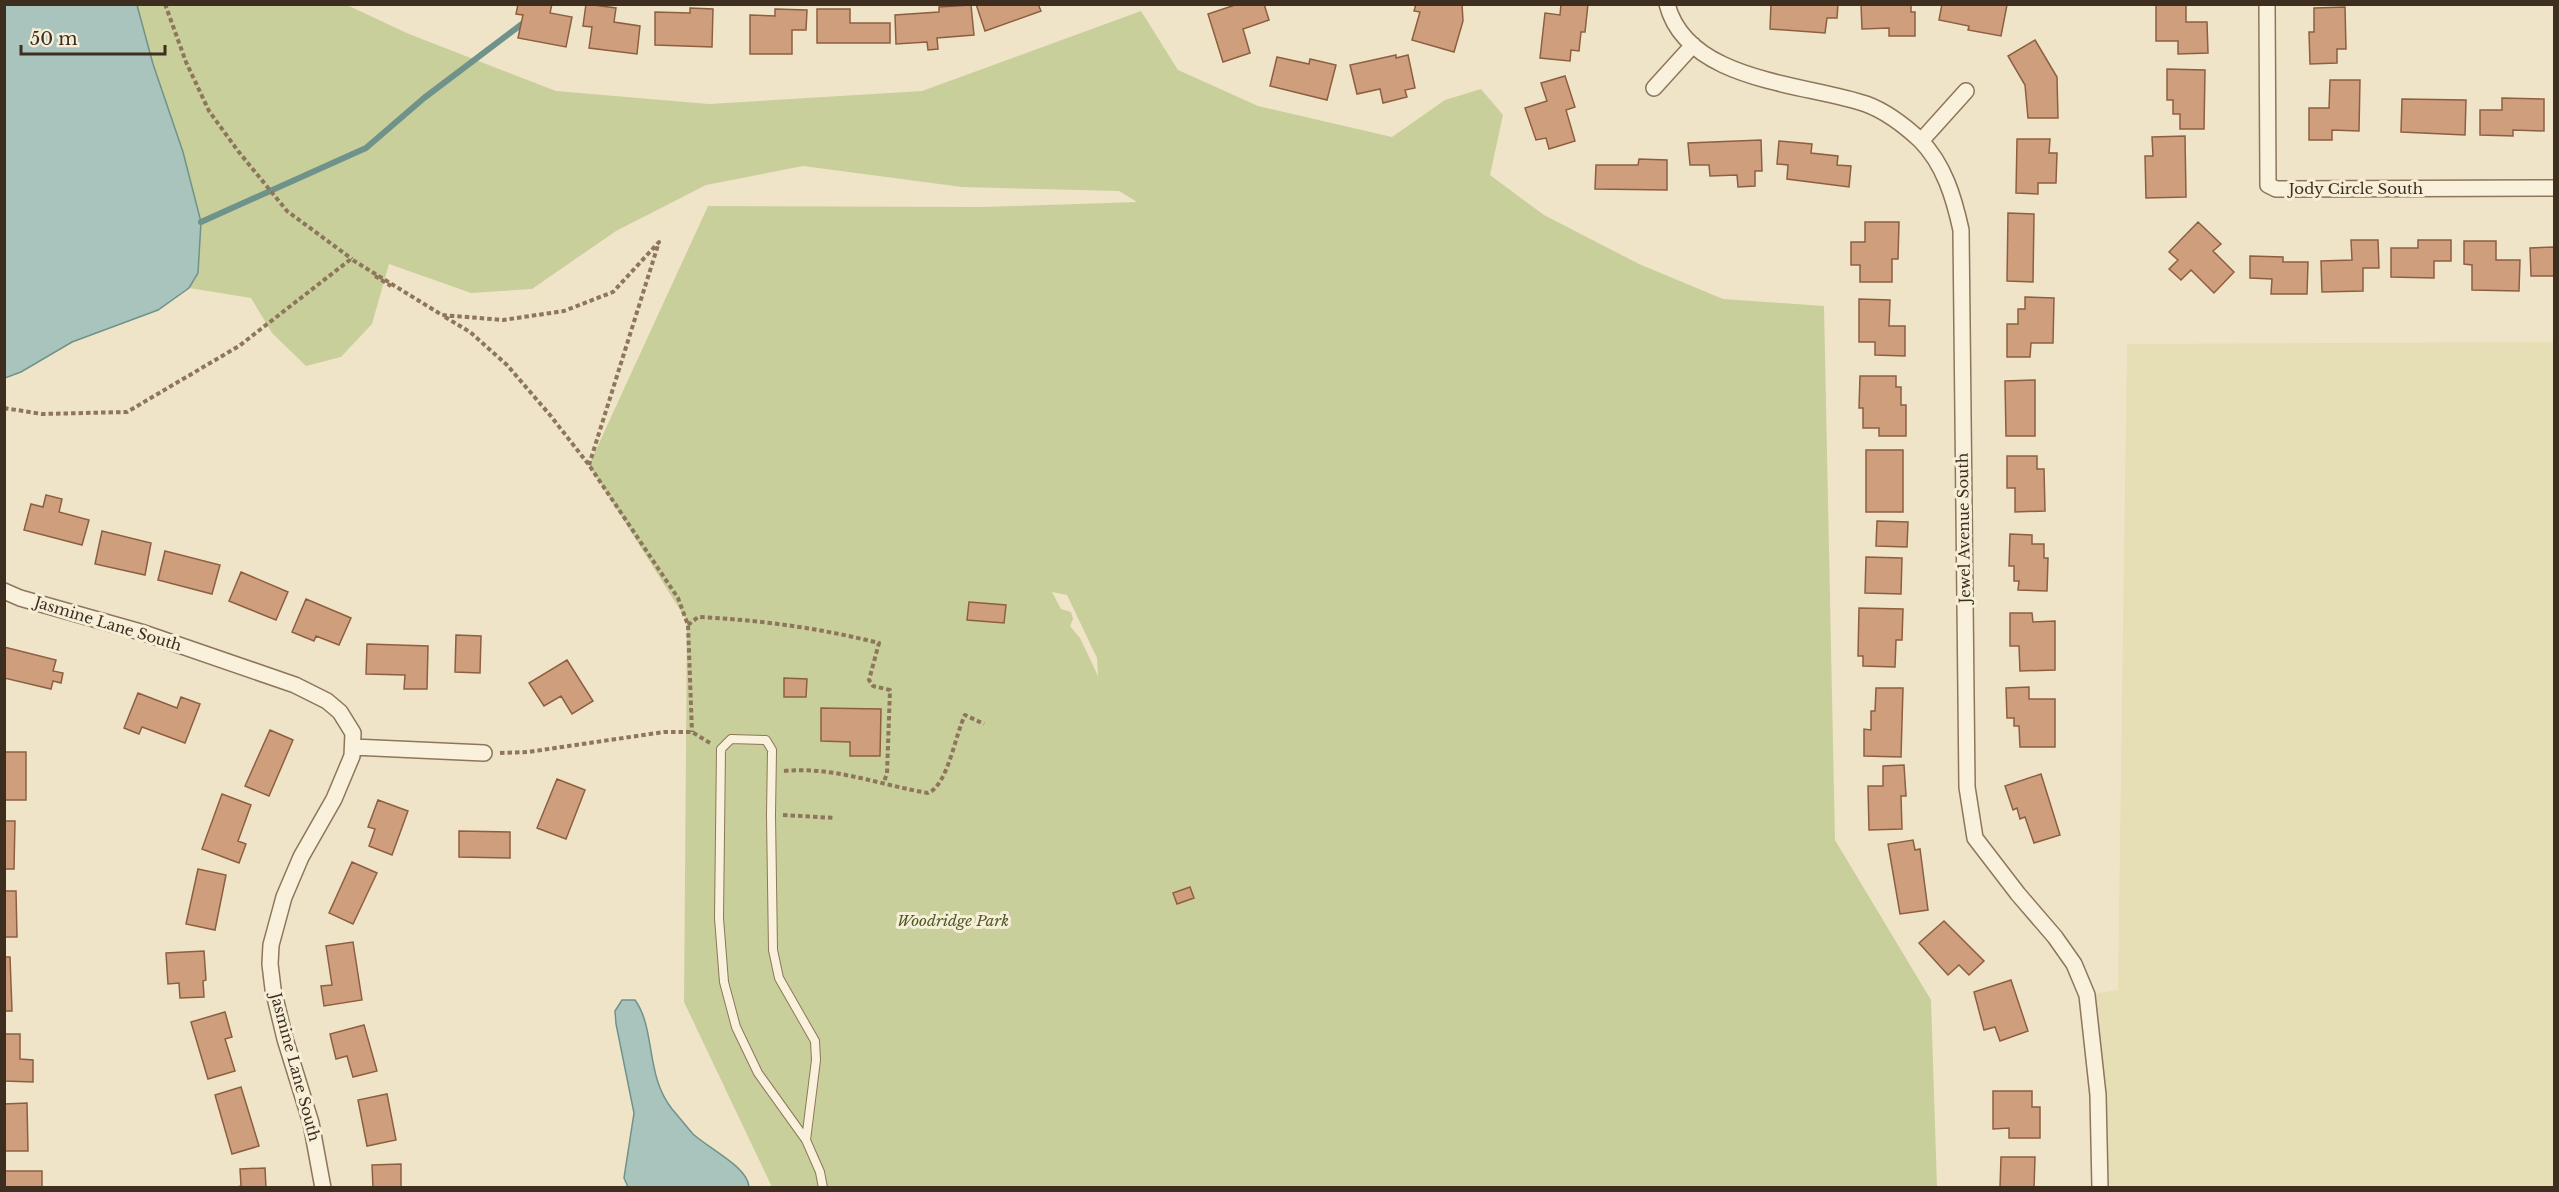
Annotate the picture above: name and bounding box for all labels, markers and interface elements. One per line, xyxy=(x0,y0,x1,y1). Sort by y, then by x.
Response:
scale bar xyxy=(21,18,165,56)
text: 50 m xyxy=(30,28,78,50)
street label: Jody Circle South xyxy=(2287,179,2423,198)
street label: Jewel Avenue South xyxy=(1953,453,1974,605)
street label: Jasmine Lane South xyxy=(30,591,184,655)
park label: Woodridge Park xyxy=(897,911,1009,930)
street label: Jasmine Lane South xyxy=(266,989,324,1143)

